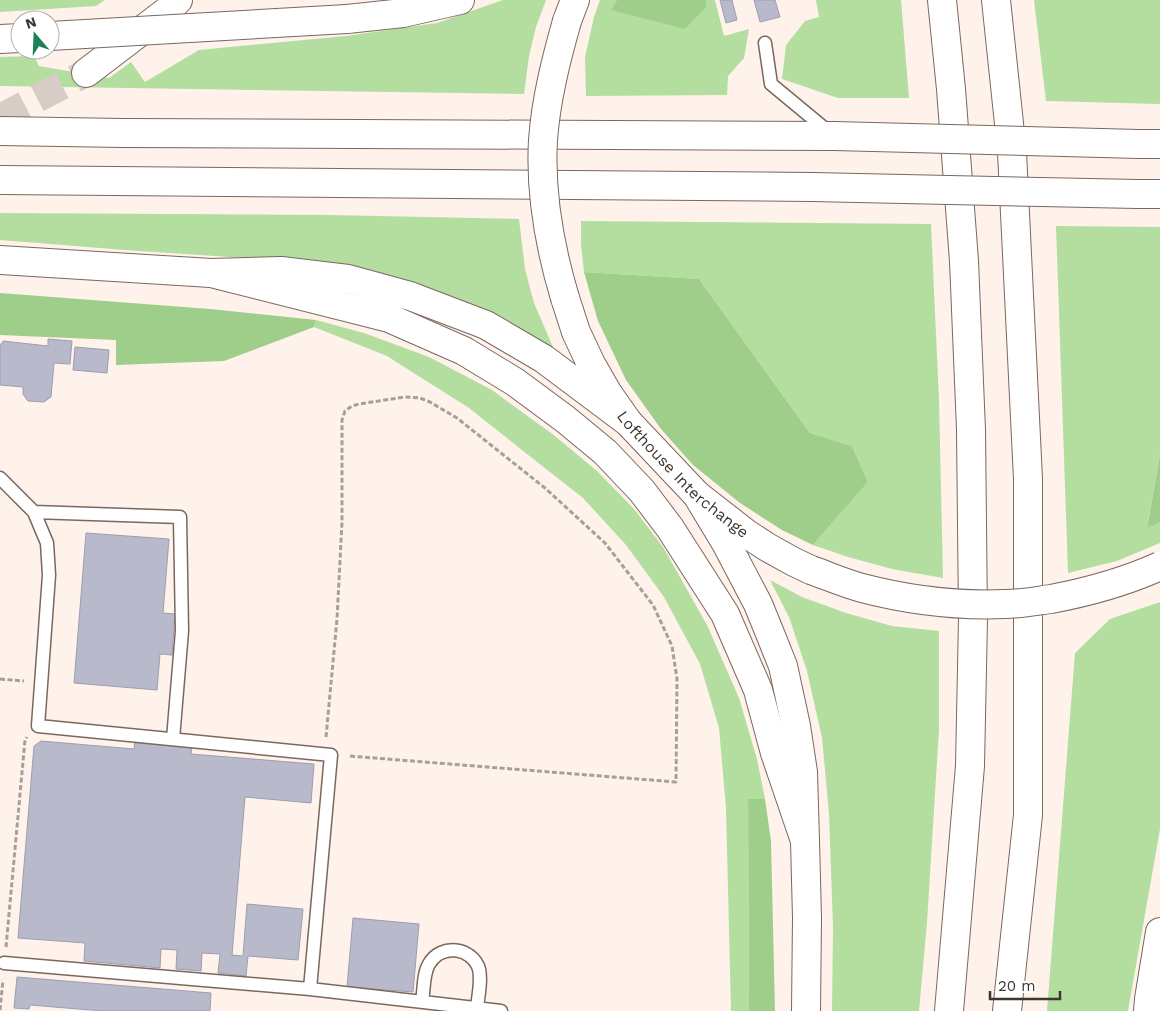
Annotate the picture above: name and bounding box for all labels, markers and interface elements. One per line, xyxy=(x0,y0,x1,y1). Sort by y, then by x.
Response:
north arrow xyxy=(10,10,60,60)
text: N xyxy=(23,13,38,32)
street label: Lofthouse Interchange xyxy=(613,407,753,542)
scale bar xyxy=(990,968,1060,1000)
text: 20 m xyxy=(998,977,1036,995)

